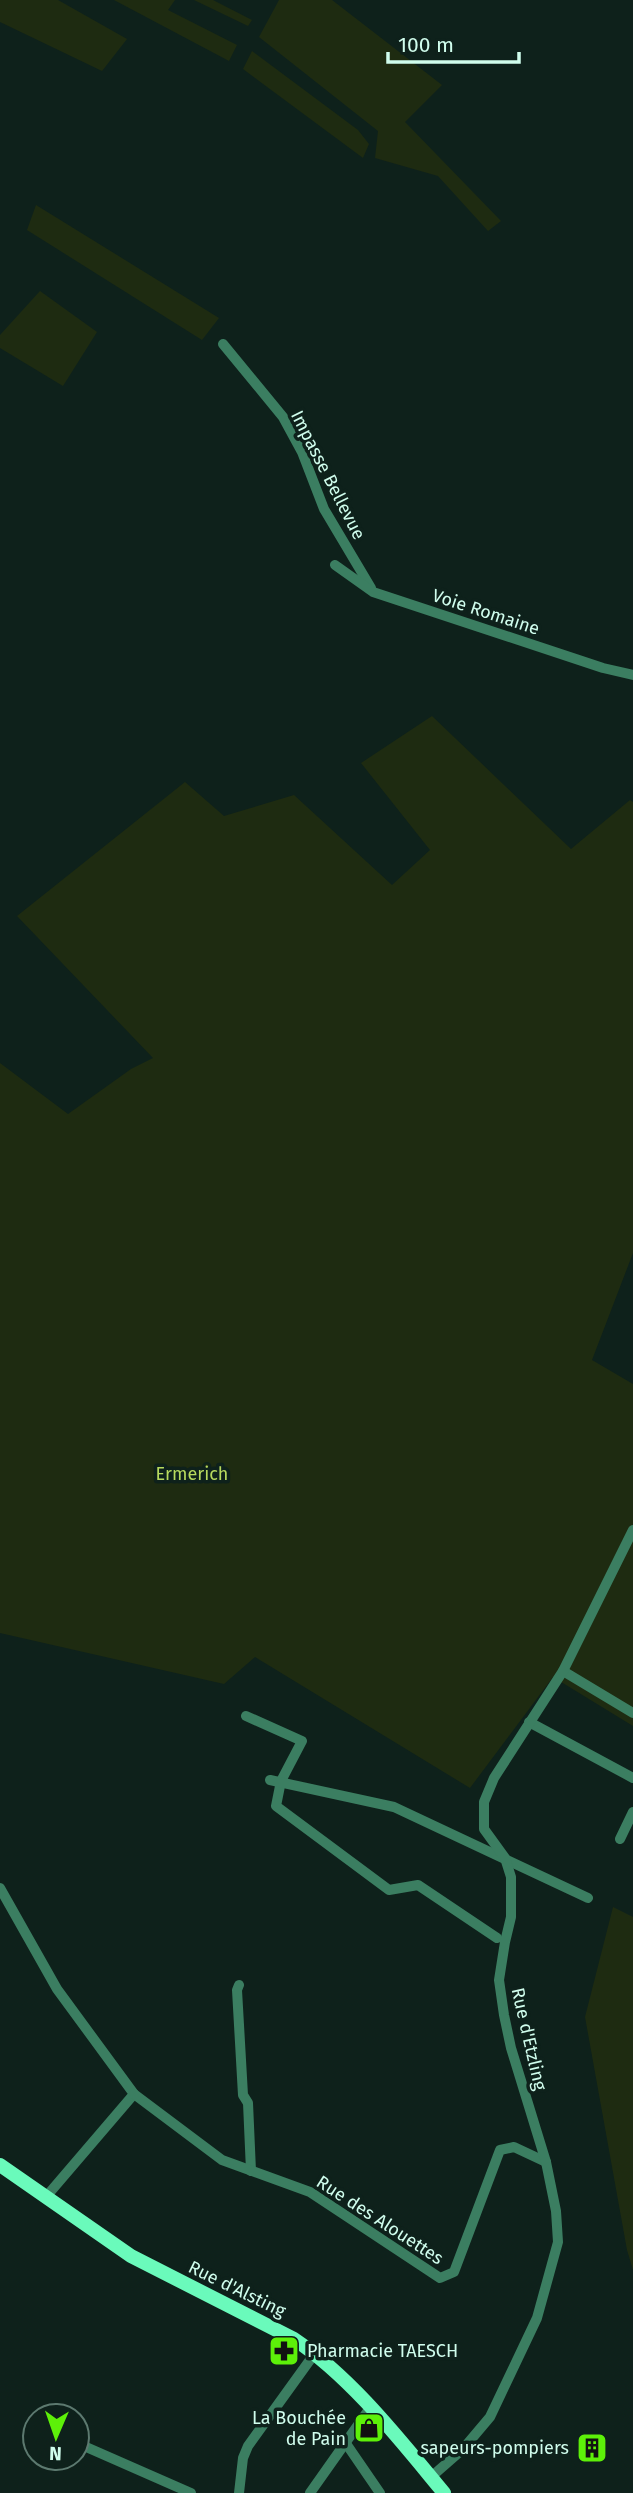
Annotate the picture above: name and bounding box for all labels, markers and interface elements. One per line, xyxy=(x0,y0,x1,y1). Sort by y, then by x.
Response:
scale bar xyxy=(388,21,519,65)
text: 100 m xyxy=(398,32,454,58)
street label: Impasse Bellevue xyxy=(286,407,370,543)
street label: Voie Romaine xyxy=(430,584,542,640)
park label: Ermerich xyxy=(156,1463,228,1485)
street label: Rue d'Etzling xyxy=(507,1986,552,2093)
street label: Rue des Alouettes xyxy=(312,2171,448,2269)
street label: Rue d'Alsting xyxy=(185,2256,290,2322)
pharmacy icon: Pharmacie TAESCH xyxy=(267,2334,301,2368)
place label: Pharmacie TAESCH xyxy=(307,2340,458,2362)
north arrow xyxy=(21,2402,91,2472)
place label: La Bouchée de Pain xyxy=(252,2407,346,2450)
shop icon: La Bouchée de Pain xyxy=(352,2411,386,2445)
building icon: sapeurs-pompiers xyxy=(575,2431,609,2465)
place label: sapeurs-pompiers xyxy=(421,2437,569,2459)
text: N xyxy=(49,2442,62,2465)

